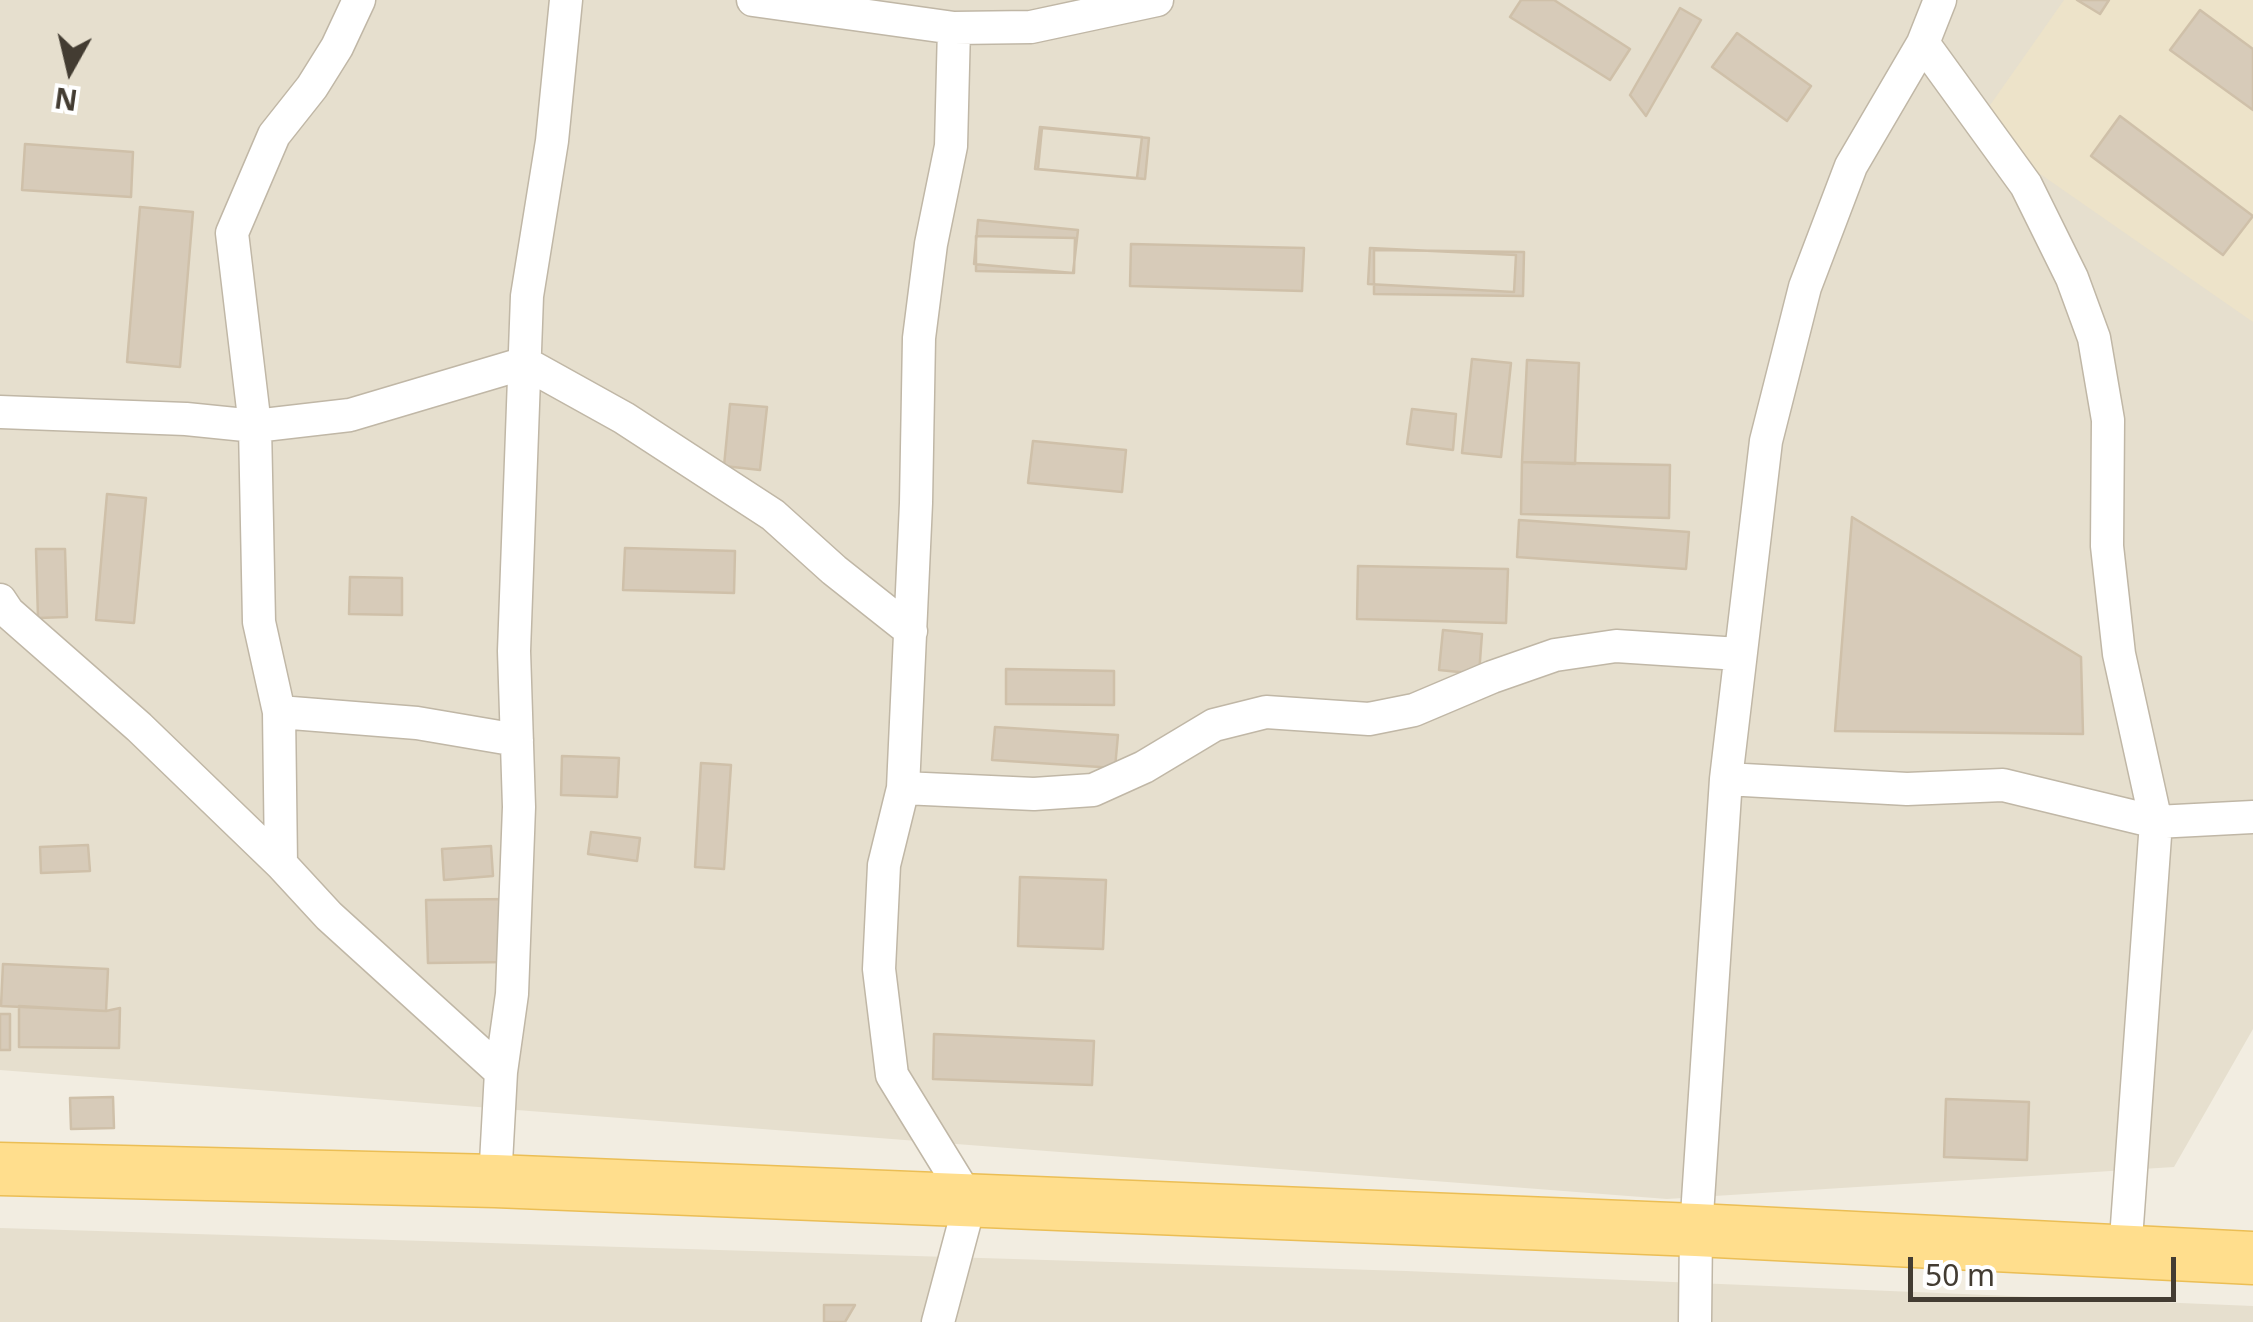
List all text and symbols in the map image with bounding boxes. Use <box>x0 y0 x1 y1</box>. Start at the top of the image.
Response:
north arrow <box>20 20 120 120</box>
text: N <box>52 79 80 120</box>
scale bar <box>1913 1237 2180 1299</box>
text: 50 m <box>1925 1254 1995 1295</box>

